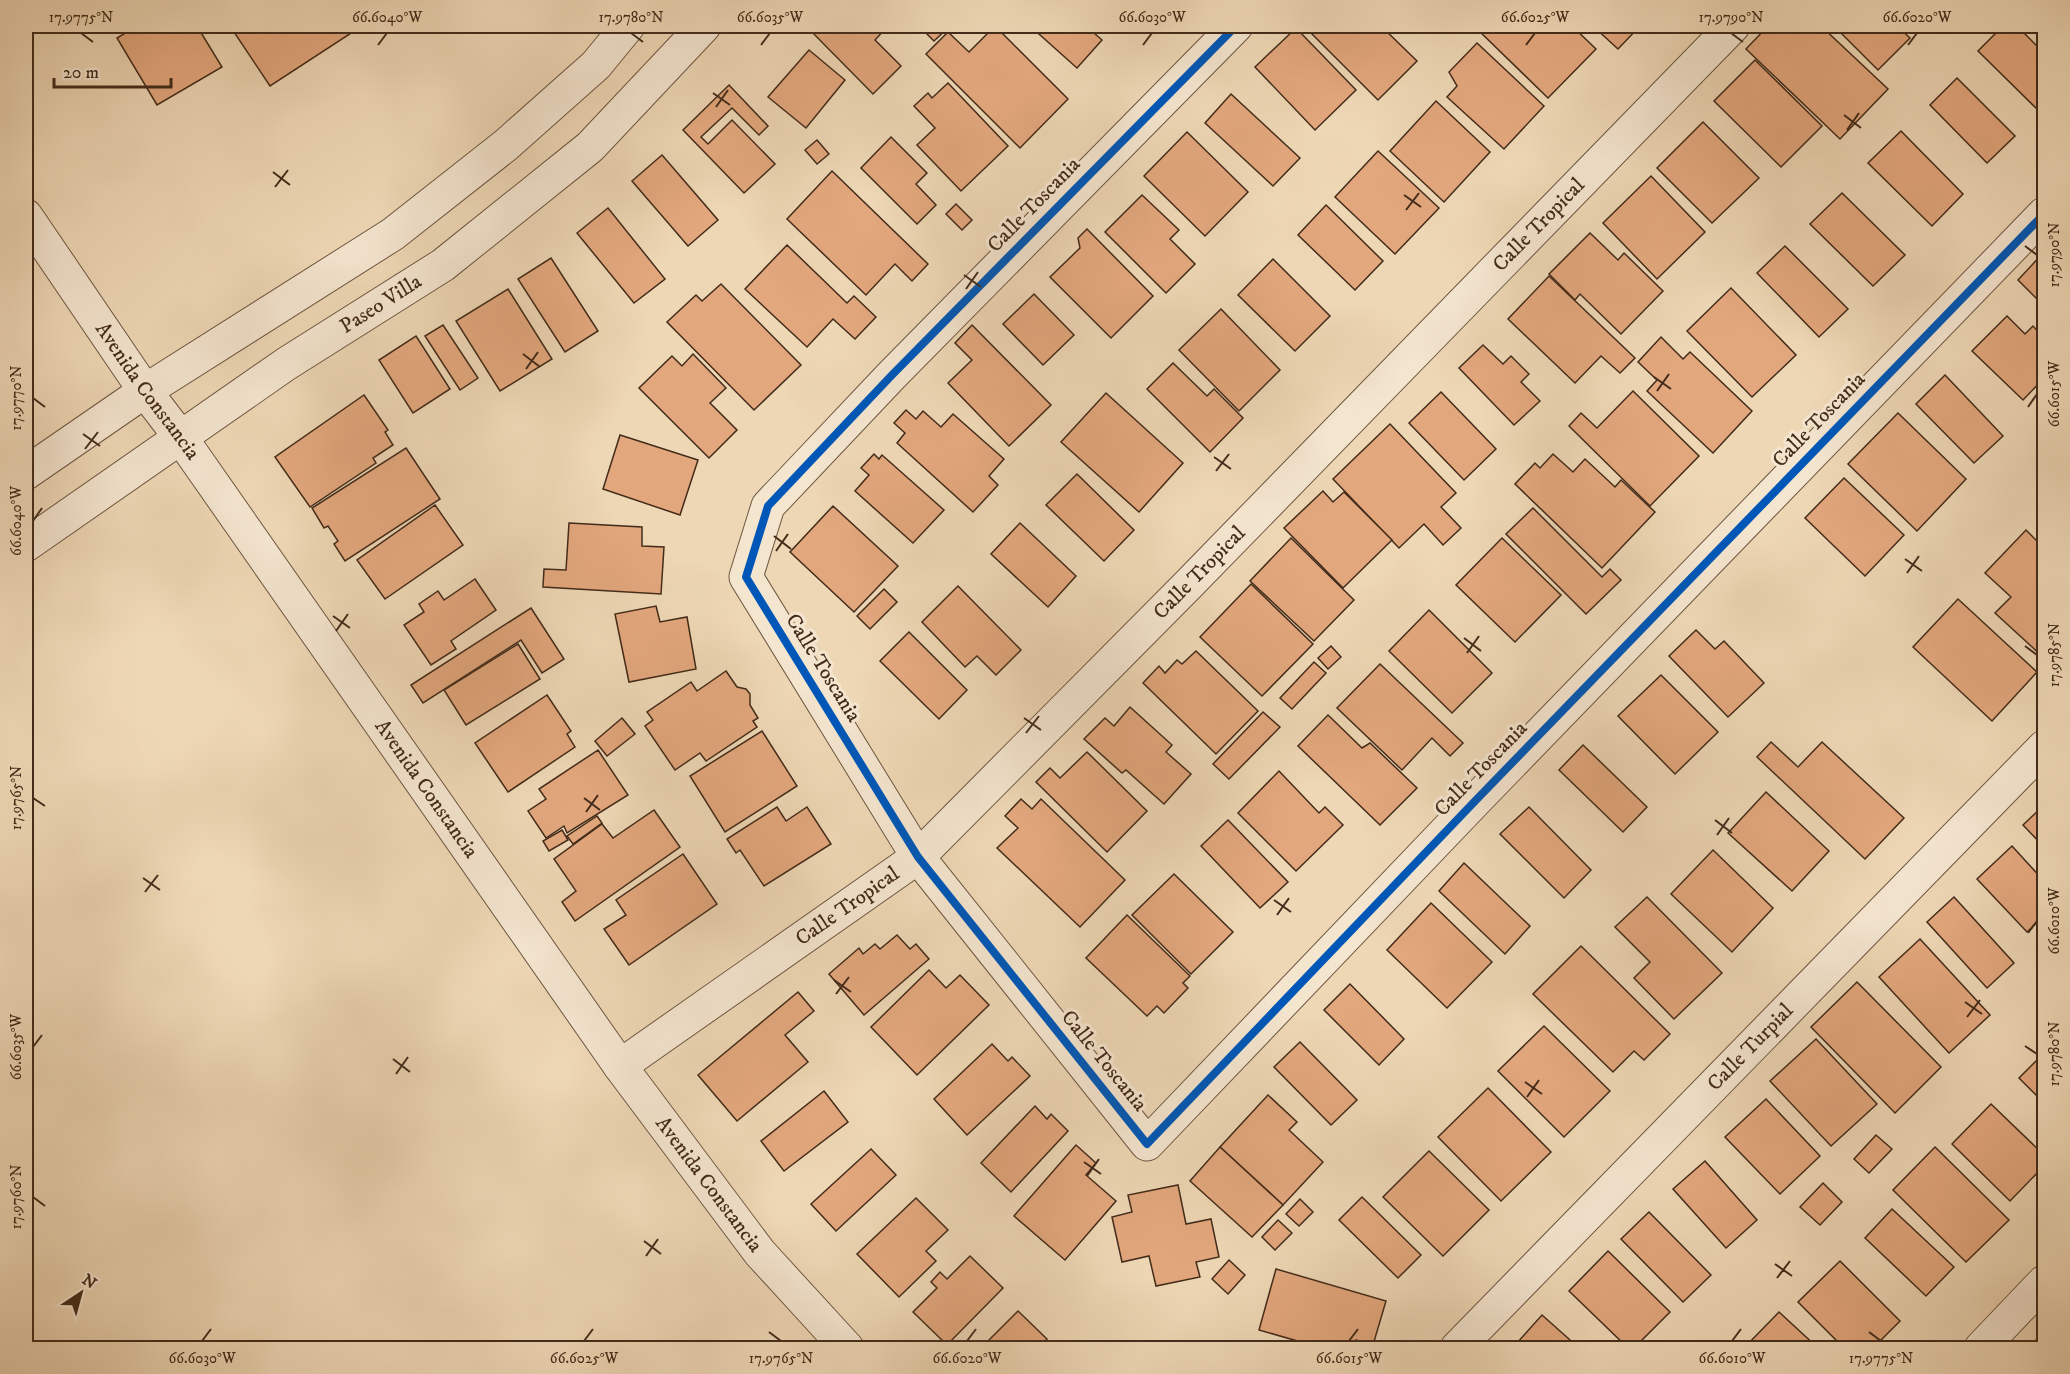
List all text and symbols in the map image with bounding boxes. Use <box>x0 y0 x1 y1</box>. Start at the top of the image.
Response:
text: 17.9775°N <box>49 8 113 27</box>
text: 66.6040°W <box>352 8 422 27</box>
text: 17.9780°N <box>599 8 663 27</box>
text: 66.6035°W <box>737 8 804 27</box>
text: 66.6030°W <box>1118 8 1186 27</box>
text: 66.6025°W <box>1501 8 1569 27</box>
text: 17.9790°N <box>1699 8 1763 27</box>
text: 66.6020°W <box>1882 8 1952 27</box>
scale bar <box>54 51 171 89</box>
text: 20 m <box>63 62 99 84</box>
street label: Calle Toscania <box>982 152 1086 258</box>
street label: Calle Tropical <box>1488 172 1591 277</box>
text: 17.9790°N <box>2045 223 2064 287</box>
street label: Paseo Villa <box>335 269 427 340</box>
street label: Avenida Constancia <box>89 317 205 465</box>
text: 66.6015°W <box>2045 361 2064 427</box>
text: 17.9770°N <box>7 365 26 431</box>
street label: Calle Toscania <box>1767 367 1871 473</box>
text: 66.6040°W <box>7 486 26 556</box>
street label: Calle Tropical <box>1148 520 1252 625</box>
street label: Calle Toscania <box>779 609 867 727</box>
text: 17.9785°N <box>2045 623 2064 687</box>
street label: Avenida Constancia <box>369 715 484 863</box>
street label: Calle Toscania <box>1429 716 1533 822</box>
text: 17.9765°N <box>7 766 26 830</box>
street label: Calle Tropical <box>791 861 905 952</box>
text: 66.6010°W <box>2045 887 2064 955</box>
street label: Calle Turpial <box>1702 998 1799 1097</box>
street label: Calle Toscania <box>1055 1005 1153 1117</box>
text: 66.6035°W <box>7 1013 26 1080</box>
text: 17.9780°N <box>2045 1022 2064 1086</box>
street label: Avenida Constancia <box>649 1111 768 1258</box>
text: 17.9760°N <box>7 1164 26 1230</box>
north arrow <box>51 1263 111 1323</box>
text: N <box>78 1270 100 1294</box>
text: 66.6030°W <box>168 1349 236 1368</box>
text: 66.6025°W <box>550 1349 618 1368</box>
text: 17.9765°N <box>749 1349 813 1368</box>
text: 66.6020°W <box>932 1349 1002 1368</box>
text: 66.6015°W <box>1316 1349 1382 1368</box>
text: 66.6010°W <box>1698 1349 1766 1368</box>
text: 17.9775°N <box>1849 1349 1913 1368</box>

